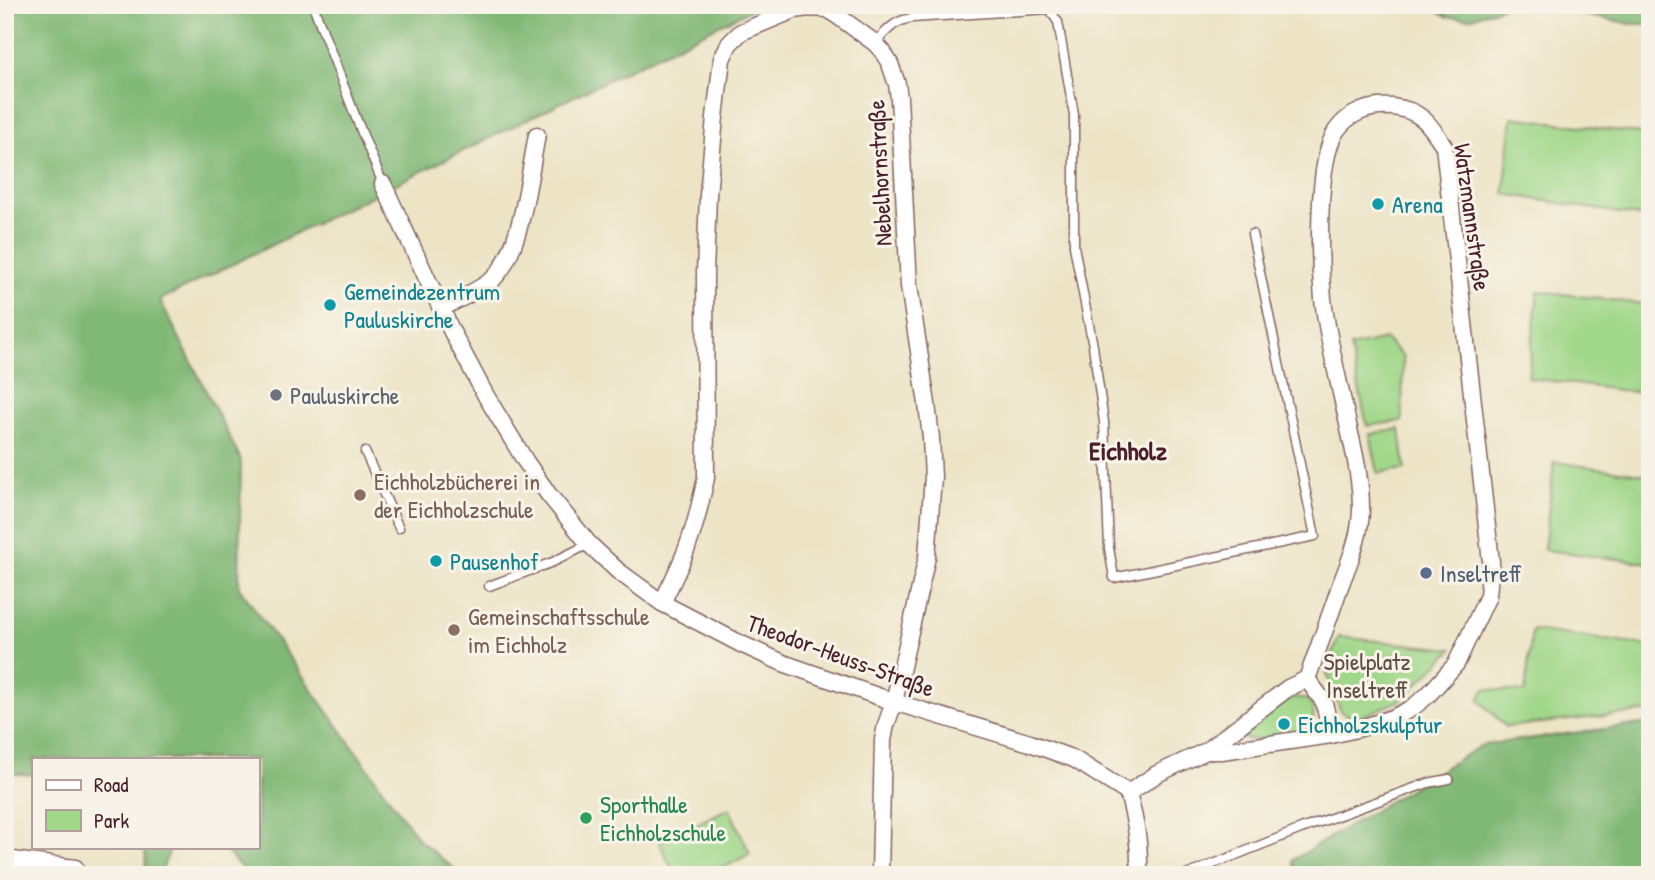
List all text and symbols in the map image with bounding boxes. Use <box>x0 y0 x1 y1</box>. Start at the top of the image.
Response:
street label: Nebelhornstraße <box>859 99 899 247</box>
street label: Watzmannstraße <box>1447 141 1499 293</box>
place label: Arena <box>1392 188 1443 220</box>
marker: Arena <box>1370 196 1386 212</box>
place label: Gemeindezentrum Pauluskirche <box>344 275 500 335</box>
marker: Gemeindezentrum Pauluskirche <box>322 297 338 313</box>
place label: Pauluskirche <box>290 379 400 411</box>
marker: Pauluskirche <box>268 387 284 403</box>
district label: Eichholz <box>1089 433 1167 468</box>
place label: Eichholzbücherei in der Eichholzschule <box>374 465 540 525</box>
marker: Eichholzbücherei in der Eichholzschule <box>352 487 368 503</box>
place label: Pausenhof <box>450 545 539 577</box>
marker: Pausenhof <box>428 553 444 569</box>
place label: Inseltreff <box>1440 557 1522 589</box>
marker: Inseltreff <box>1418 565 1434 581</box>
place label: Gemeinschaftsschule im Eichholz <box>468 600 650 660</box>
street label: Theodor-Heuss-Straße <box>743 606 940 704</box>
marker: Gemeinschaftsschule im Eichholz <box>446 622 462 638</box>
park label: Spielplatz Inseltreff <box>1323 645 1411 705</box>
place label: Eichholzskulptur <box>1298 708 1442 740</box>
marker: Eichholzskulptur <box>1276 716 1292 732</box>
legend <box>32 758 259 848</box>
text: Road <box>94 770 128 799</box>
place label: Sporthalle Eichholzschule <box>600 788 726 848</box>
text: Park <box>94 806 129 835</box>
marker: Sporthalle Eichholzschule <box>578 810 594 826</box>

